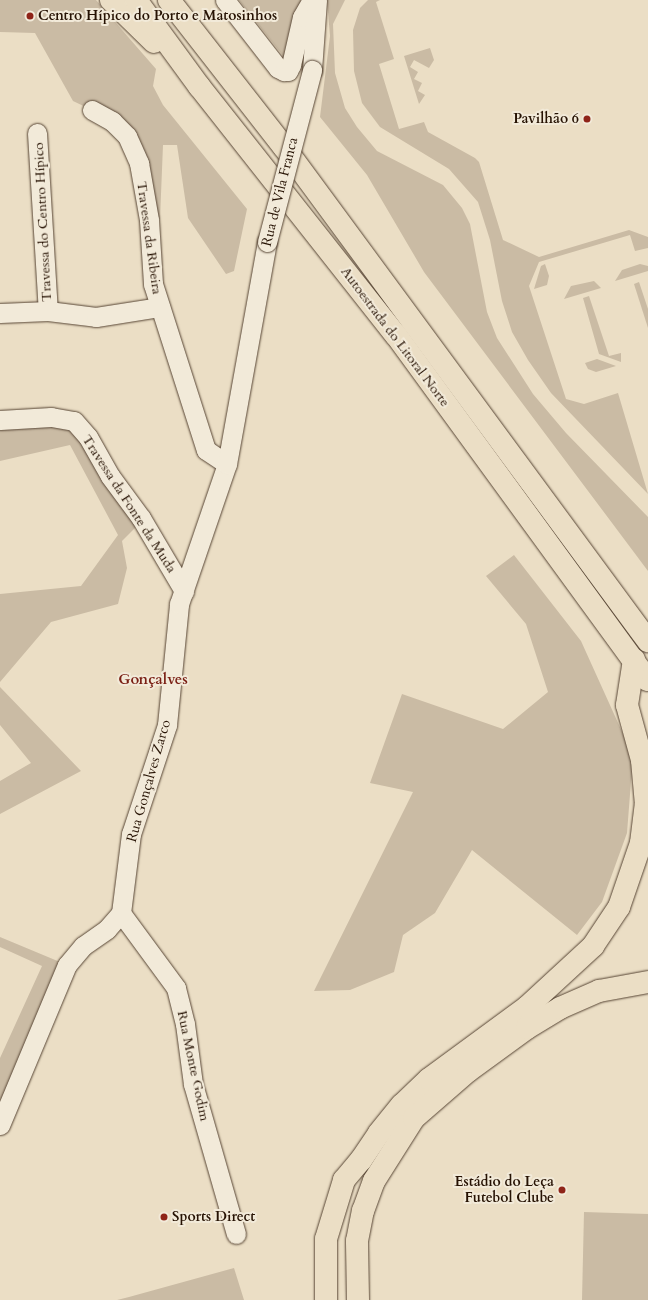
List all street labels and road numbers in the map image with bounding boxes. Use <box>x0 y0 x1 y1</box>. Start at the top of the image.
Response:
street label: Rua de Vila Franca <box>258 136 302 248</box>
street label: Travessa do Centro Hípico <box>30 142 56 302</box>
street label: Travessa da Ribeira <box>133 180 165 296</box>
street label: Autoestrada do Litoral Norte <box>337 264 453 410</box>
street label: Travessa da Fonte da Muda <box>78 432 180 576</box>
street label: Rua Gonçalves Zarco <box>123 718 175 844</box>
street label: Rua Monte Godim <box>173 1009 213 1123</box>

